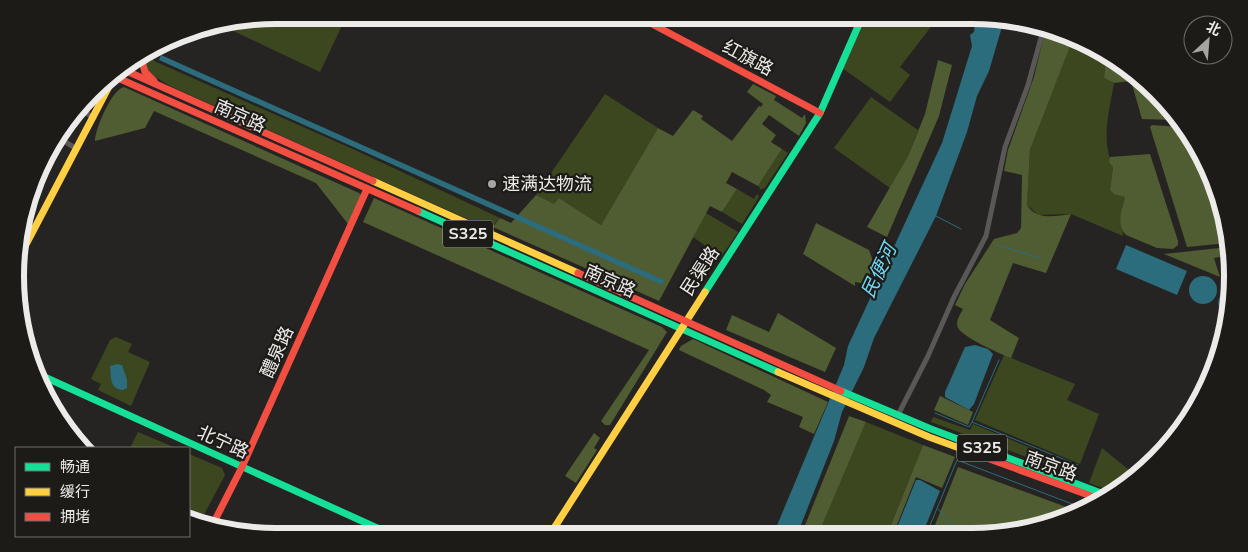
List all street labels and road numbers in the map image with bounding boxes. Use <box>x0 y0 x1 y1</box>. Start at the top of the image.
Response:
street label: 红旗路 <box>719 35 777 81</box>
street label: 南京路 <box>210 94 270 138</box>
road number: S325 <box>443 220 493 248</box>
street label: 民渠路 <box>675 242 725 300</box>
street label: 南京路 <box>580 259 640 303</box>
street label: 醴泉路 <box>255 322 299 382</box>
street label: 北宁路 <box>193 420 253 464</box>
road number: S325 <box>957 434 1007 462</box>
street label: 南京路 <box>1022 445 1080 487</box>

